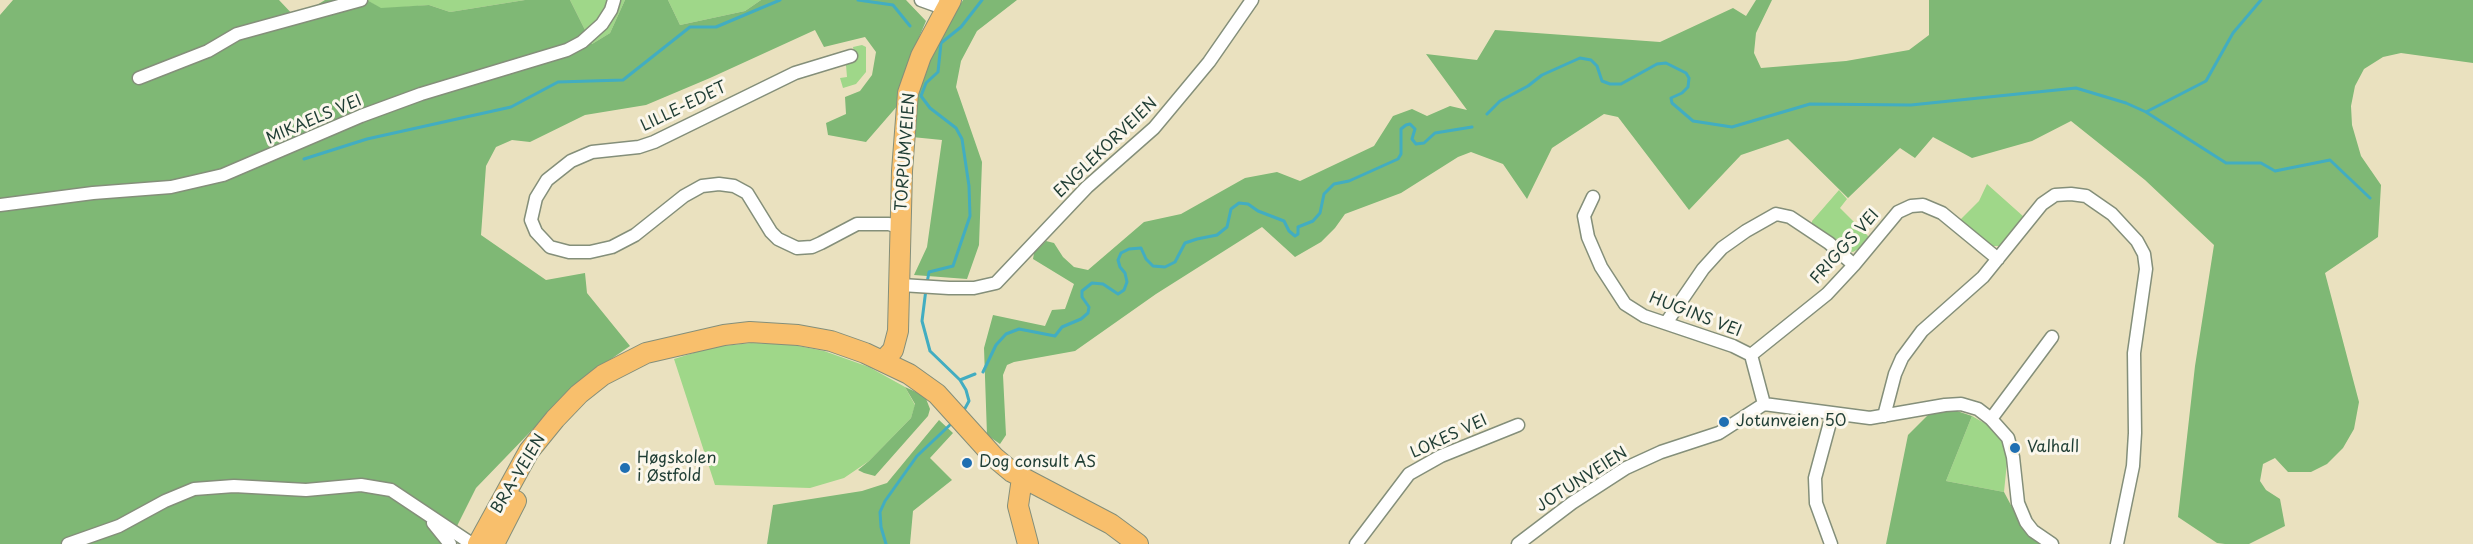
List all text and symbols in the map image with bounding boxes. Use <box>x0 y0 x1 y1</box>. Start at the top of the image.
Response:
street label: LILLE-EDET <box>638 78 730 136</box>
street label: MIKAELS VEI <box>263 91 365 149</box>
street label: TORPUMVEIEN <box>892 92 920 212</box>
street label: ENGLEKORVEIEN <box>1050 94 1162 202</box>
street label: FRIGGS VEI <box>1807 206 1883 288</box>
street label: HUGINS VEI <box>1646 289 1744 341</box>
street label: LOKES VEI <box>1408 411 1490 463</box>
place label: Jotunveien 50 <box>1736 412 1846 432</box>
marker: Jotunveien 50 <box>1717 415 1731 429</box>
street label: BRA-VEIEN <box>488 431 550 517</box>
place label: Valhall <box>2027 438 2079 458</box>
marker: Valhall <box>2008 441 2022 455</box>
street label: JOTUNVEIEN <box>1533 443 1631 517</box>
place label: Høgskolen i Østfold <box>637 449 717 487</box>
place label: Dog consult AS <box>979 453 1096 473</box>
marker: Dog consult AS <box>960 456 974 470</box>
marker: Høgskolen i Østfold <box>618 461 632 475</box>

